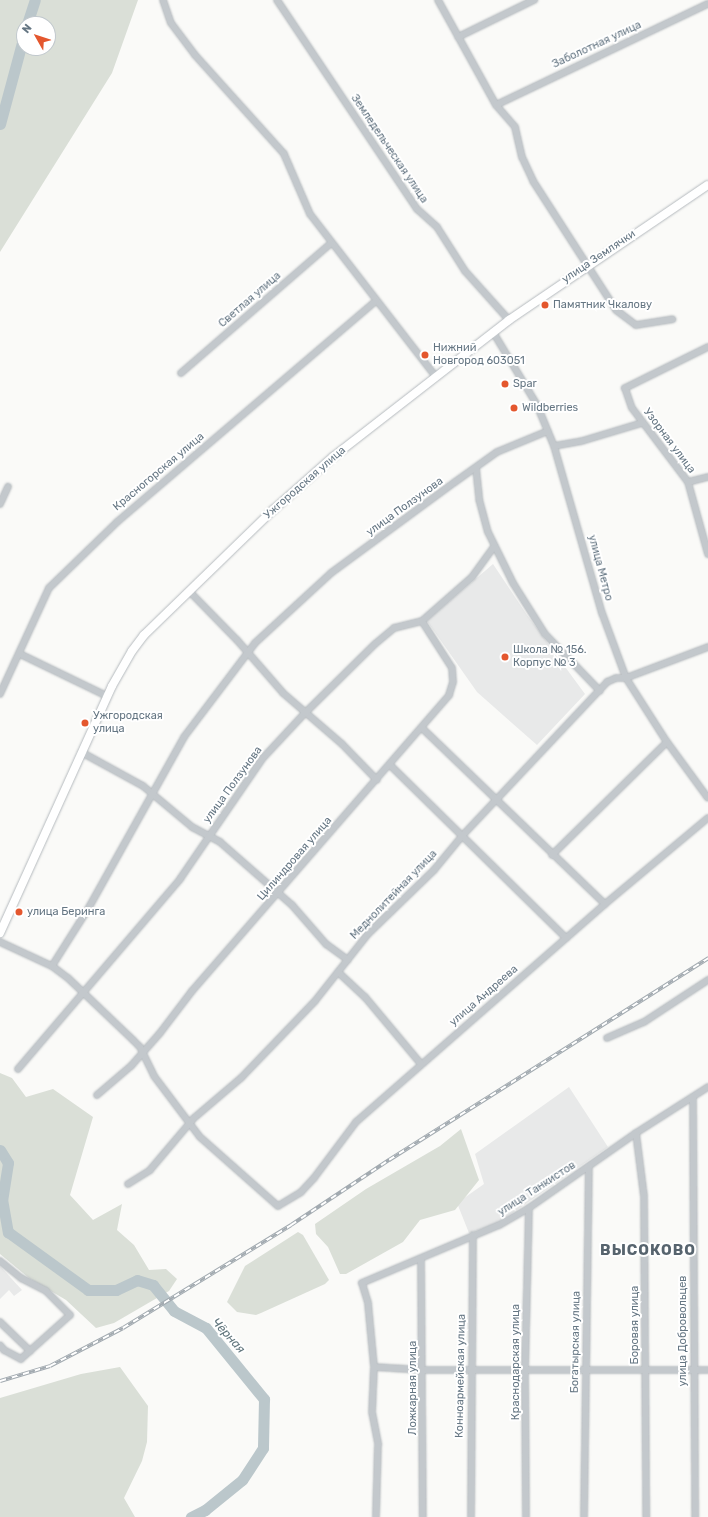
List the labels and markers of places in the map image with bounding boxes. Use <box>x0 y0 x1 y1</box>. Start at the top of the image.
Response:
place label: Памятник Чкалову <box>553 298 652 312</box>
marker: Памятник Чкалову <box>540 300 550 310</box>
place label: Нижний Новгород 603051 <box>433 342 525 368</box>
marker: Нижний Новгород 603051 <box>420 350 430 360</box>
place label: Spar <box>513 377 537 391</box>
marker: Spar <box>500 379 510 389</box>
place label: Wildberries <box>522 401 578 415</box>
marker: Wildberries <box>509 403 519 413</box>
place label: Школа № 156. Корпус № 3 <box>513 644 587 670</box>
marker: Школа № 156. Корпус № 3 <box>500 652 510 662</box>
place label: Ужгородская улица <box>93 710 163 736</box>
marker: Ужгородская улица <box>80 718 90 728</box>
place label: улица Беринга <box>27 905 105 919</box>
marker: улица Беринга <box>14 907 24 917</box>

